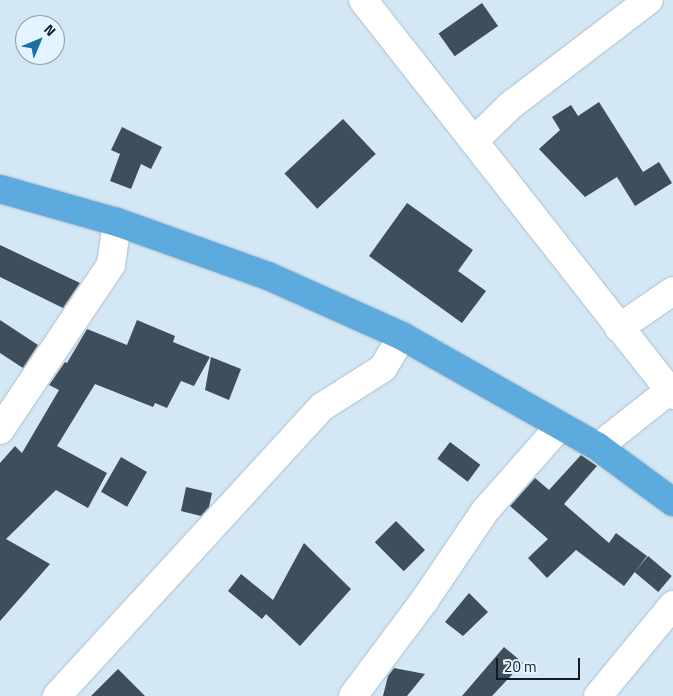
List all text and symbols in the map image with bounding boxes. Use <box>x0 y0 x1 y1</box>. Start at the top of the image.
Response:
north arrow <box>15 15 65 65</box>
text: N <box>39 19 61 41</box>
scale bar <box>498 648 582 680</box>
text: 20 m <box>504 655 537 678</box>

